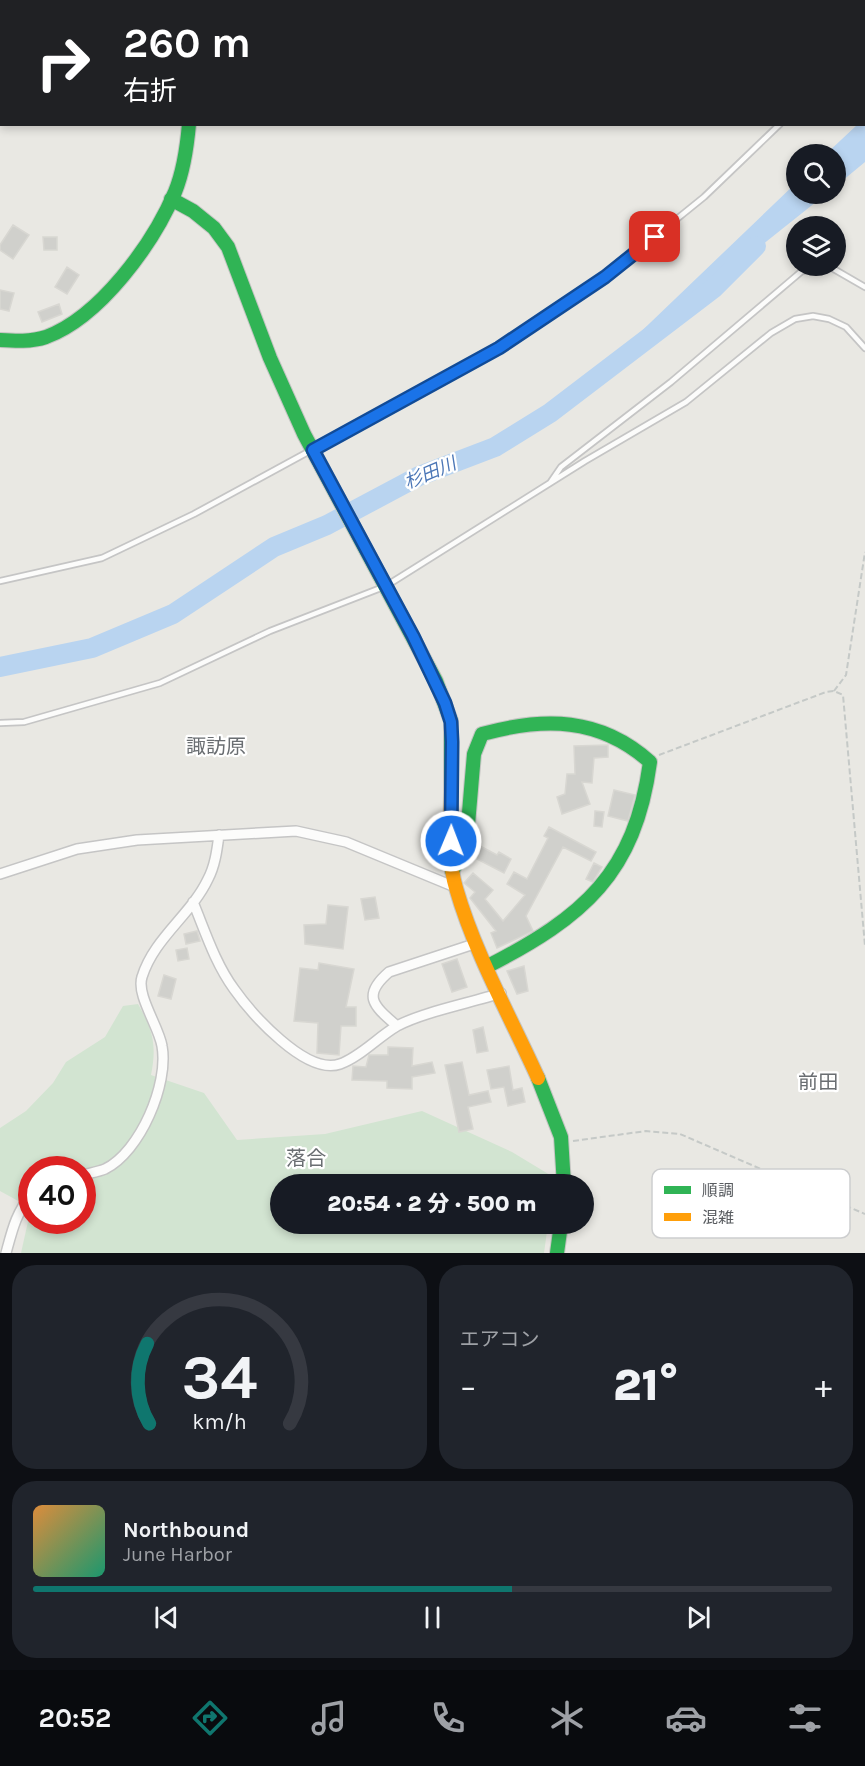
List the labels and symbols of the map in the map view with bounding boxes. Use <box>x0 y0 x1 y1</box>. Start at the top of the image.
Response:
pin <box>629 211 680 262</box>
water label: 杉田川 <box>401 452 461 494</box>
district label: 諏訪原 <box>186 735 246 758</box>
position arrow <box>419 809 483 873</box>
district label: 前田 <box>798 1071 838 1094</box>
district label: 落合 <box>286 1147 326 1170</box>
speed limit sign: 40 <box>18 1156 96 1234</box>
legend <box>652 1169 850 1238</box>
text: 順調 <box>702 1181 734 1200</box>
text: 混雑 <box>702 1208 734 1227</box>

